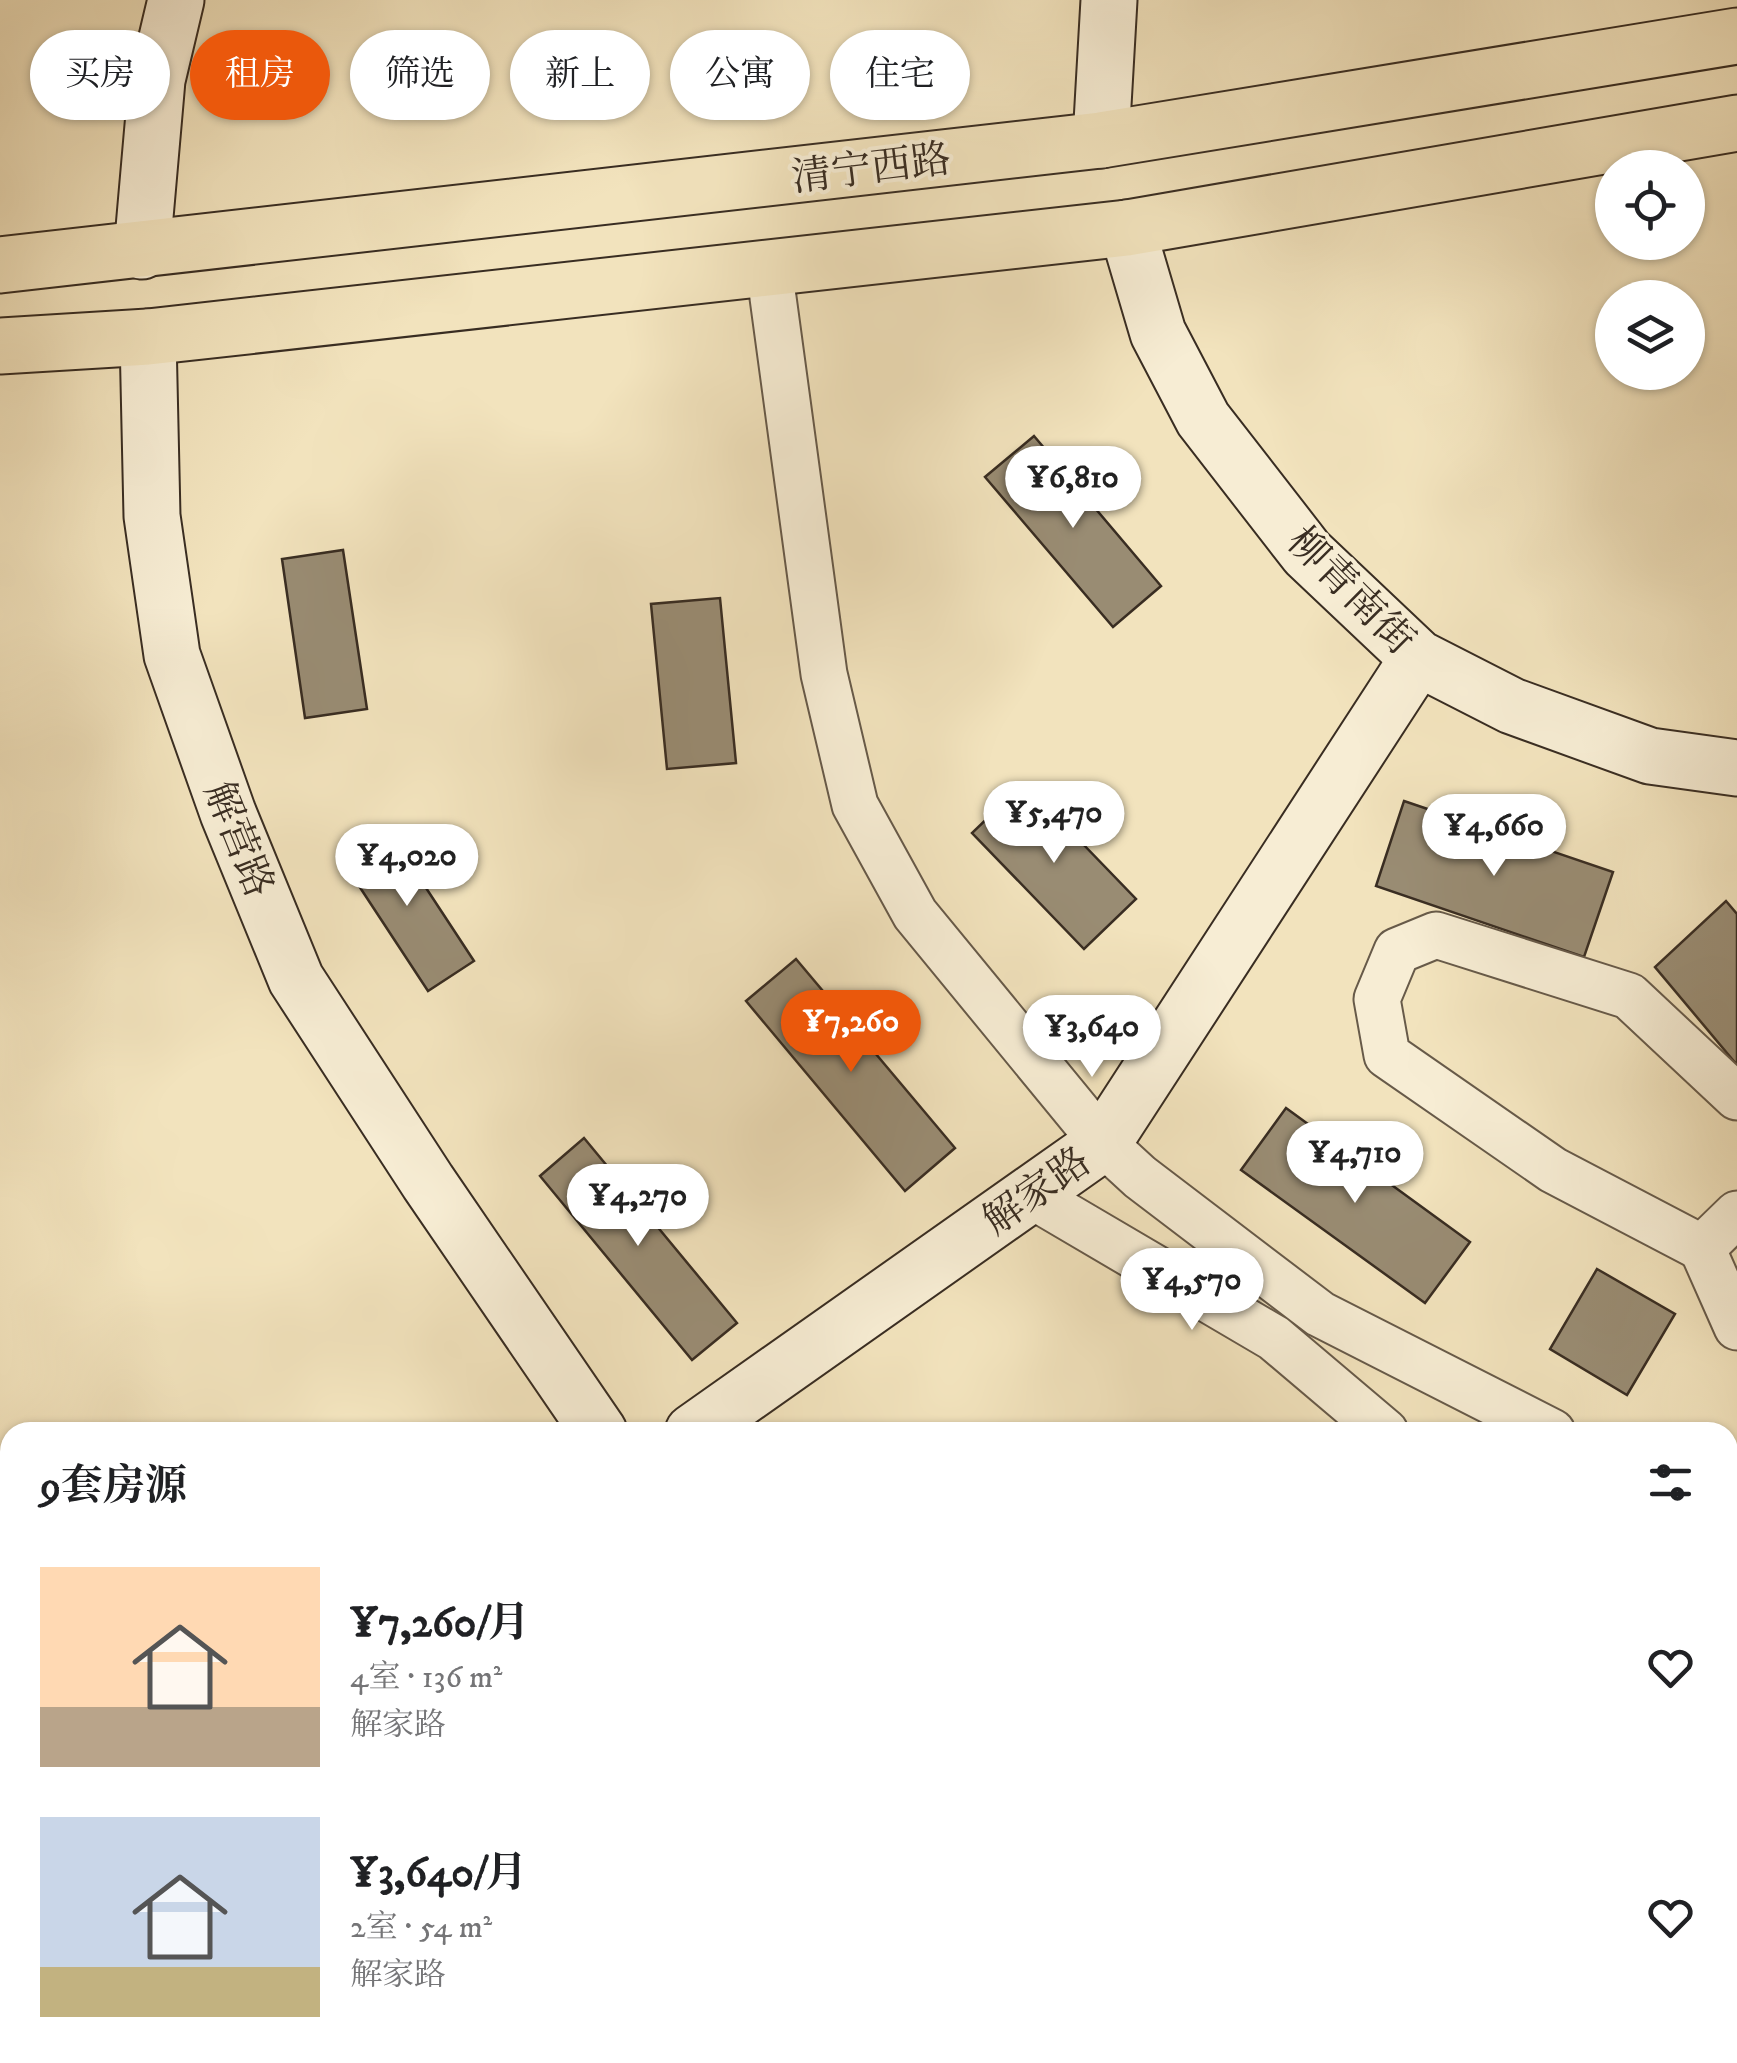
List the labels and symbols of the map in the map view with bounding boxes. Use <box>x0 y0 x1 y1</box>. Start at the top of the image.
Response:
street label: 清宁西路 <box>789 135 954 205</box>
pin: ¥6,810 <box>992 446 1154 531</box>
street label: 柳青南街 <box>1276 518 1424 666</box>
street label: 解营路 <box>192 775 283 905</box>
pin: ¥5,470 <box>973 781 1135 866</box>
pin: ¥4,660 <box>1413 794 1575 879</box>
pin: ¥4,020 <box>326 824 488 909</box>
pin: ¥7,260 <box>770 990 932 1075</box>
pin: ¥3,640 <box>1011 995 1173 1080</box>
pin: ¥4,710 <box>1274 1121 1436 1206</box>
street label: 解家路 <box>974 1138 1101 1247</box>
pin: ¥4,270 <box>557 1164 719 1249</box>
pin: ¥4,570 <box>1111 1248 1273 1333</box>

